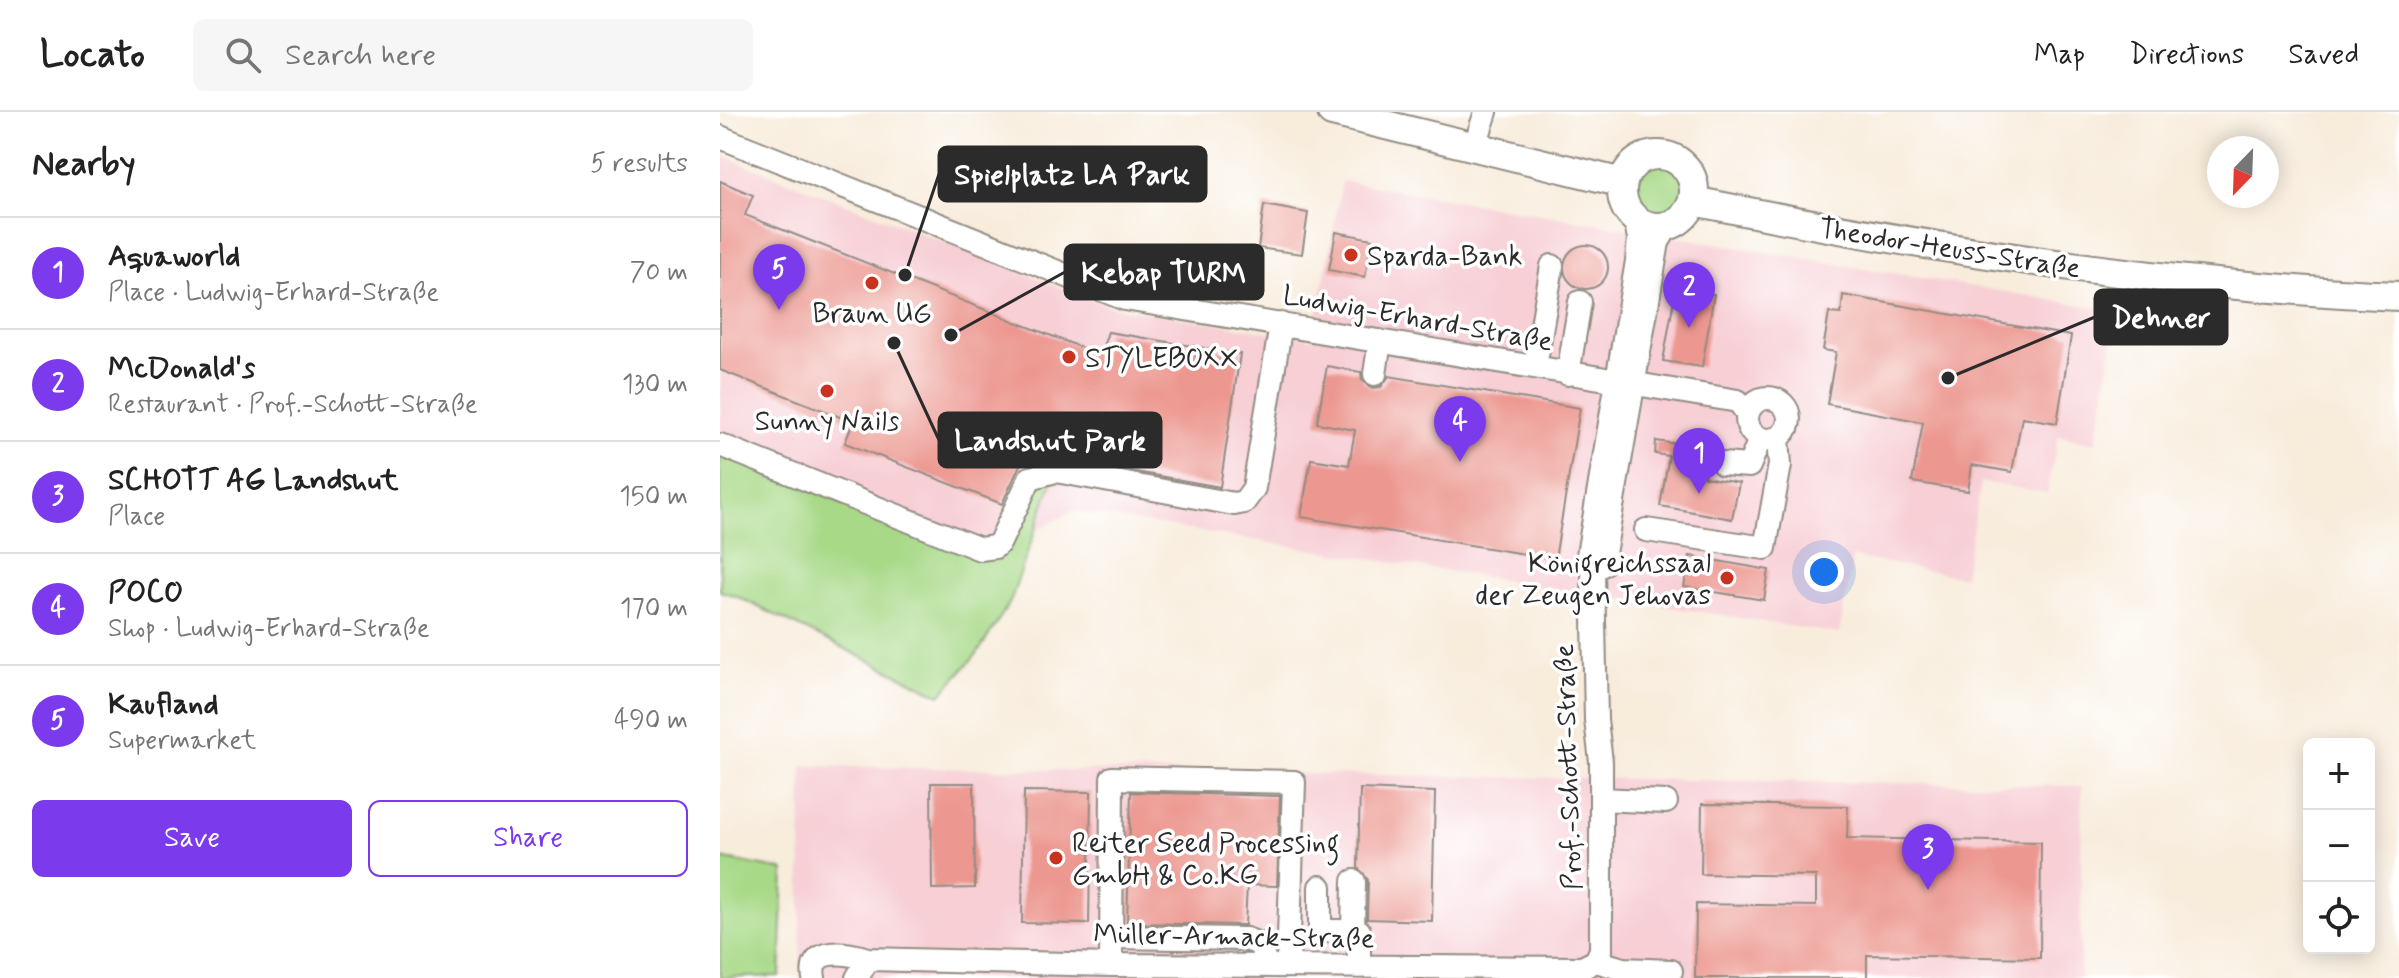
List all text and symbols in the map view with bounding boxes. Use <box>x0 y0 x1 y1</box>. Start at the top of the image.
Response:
search box <box>193 19 753 91</box>
text: Locato <box>40 31 145 80</box>
icon: search <box>221 33 265 77</box>
text: Search here <box>285 36 436 75</box>
text: Map <box>2034 37 2085 74</box>
text: Directions <box>2129 37 2244 74</box>
text: Saved <box>2288 37 2359 74</box>
north arrow <box>2207 136 2279 208</box>
text: Nearby <box>32 142 136 187</box>
text: 5 results <box>590 147 688 181</box>
callout: Spielplatz LA Park <box>939 147 1206 201</box>
text: Spielplatz LA Park <box>954 156 1190 195</box>
street label: Theodor-Heuss-Straße <box>1816 211 2083 288</box>
text: Aquaworld <box>108 237 240 276</box>
place label: Sparda-Bank <box>1367 239 1523 276</box>
pin: 5 <box>753 244 805 310</box>
callout: Kebap TURM <box>1065 245 1263 299</box>
marker: Sparda-Bank <box>1342 246 1360 264</box>
text: Kebap TURM <box>1081 254 1247 293</box>
text: 1 <box>52 256 64 290</box>
text: 70 m <box>630 256 688 290</box>
pin: 2 <box>1663 262 1715 328</box>
marker: Braun UG <box>863 274 881 292</box>
text: Place · Ludwig-Erhard-Straße <box>108 276 439 310</box>
street label: Ludwig-Erhard-Straße <box>1280 278 1555 361</box>
callout: Dehner <box>2095 290 2227 344</box>
place label: Braun UG <box>812 296 932 333</box>
text: Dehner <box>2111 299 2211 338</box>
place label: STYLEBOXX <box>1085 341 1238 378</box>
marker: STYLEBOXX <box>1060 348 1078 366</box>
text: McDonald's <box>108 349 255 388</box>
text: 2 <box>52 368 64 402</box>
text: 130 m <box>622 368 688 402</box>
marker: Sunny Nails <box>818 382 836 400</box>
text: Restaurant · Prof.-Schott-Straße <box>108 388 478 422</box>
pin: 4 <box>1434 396 1486 462</box>
place label: Sunny Nails <box>755 404 899 441</box>
callout: Landshut Park <box>939 413 1161 467</box>
text: Landshut Park <box>954 422 1146 461</box>
pin: 1 <box>1673 428 1725 494</box>
text: SCHOTT AG Landshut <box>108 461 398 500</box>
text: 3 <box>52 480 64 514</box>
text: 150 m <box>619 480 688 514</box>
text: Place <box>108 500 165 534</box>
place label: Königreichssaal der Zeugen Jehovas <box>1475 546 1711 615</box>
your location <box>1804 552 1844 592</box>
marker: Königreichssaal der Zeugen Jehovas <box>1718 569 1736 587</box>
text: POCO <box>108 573 183 612</box>
text: 4 <box>50 592 66 626</box>
text: 170 m <box>620 592 688 626</box>
text: Shop · Ludwig-Erhard-Straße <box>108 612 430 646</box>
street label: Prof.-Schott-Straße <box>1547 643 1592 891</box>
text: Kaufland <box>108 685 219 724</box>
text: 5 <box>50 704 66 738</box>
text: 490 m <box>614 704 688 738</box>
text: Supermarket <box>108 724 256 758</box>
map controls <box>2303 738 2375 954</box>
button: + <box>2303 738 2375 810</box>
button: Save <box>32 800 352 877</box>
button: Share <box>368 800 688 877</box>
button: − <box>2303 810 2375 882</box>
pin: 3 <box>1902 824 1954 890</box>
place label: Reiter Seed Processing GmbH & Co.KG <box>1072 826 1339 895</box>
marker: Reiter Seed Processing GmbH & Co.KG <box>1047 849 1065 867</box>
button: locate <box>2303 882 2375 954</box>
street label: Müller-Armack-Straße <box>1093 917 1375 958</box>

